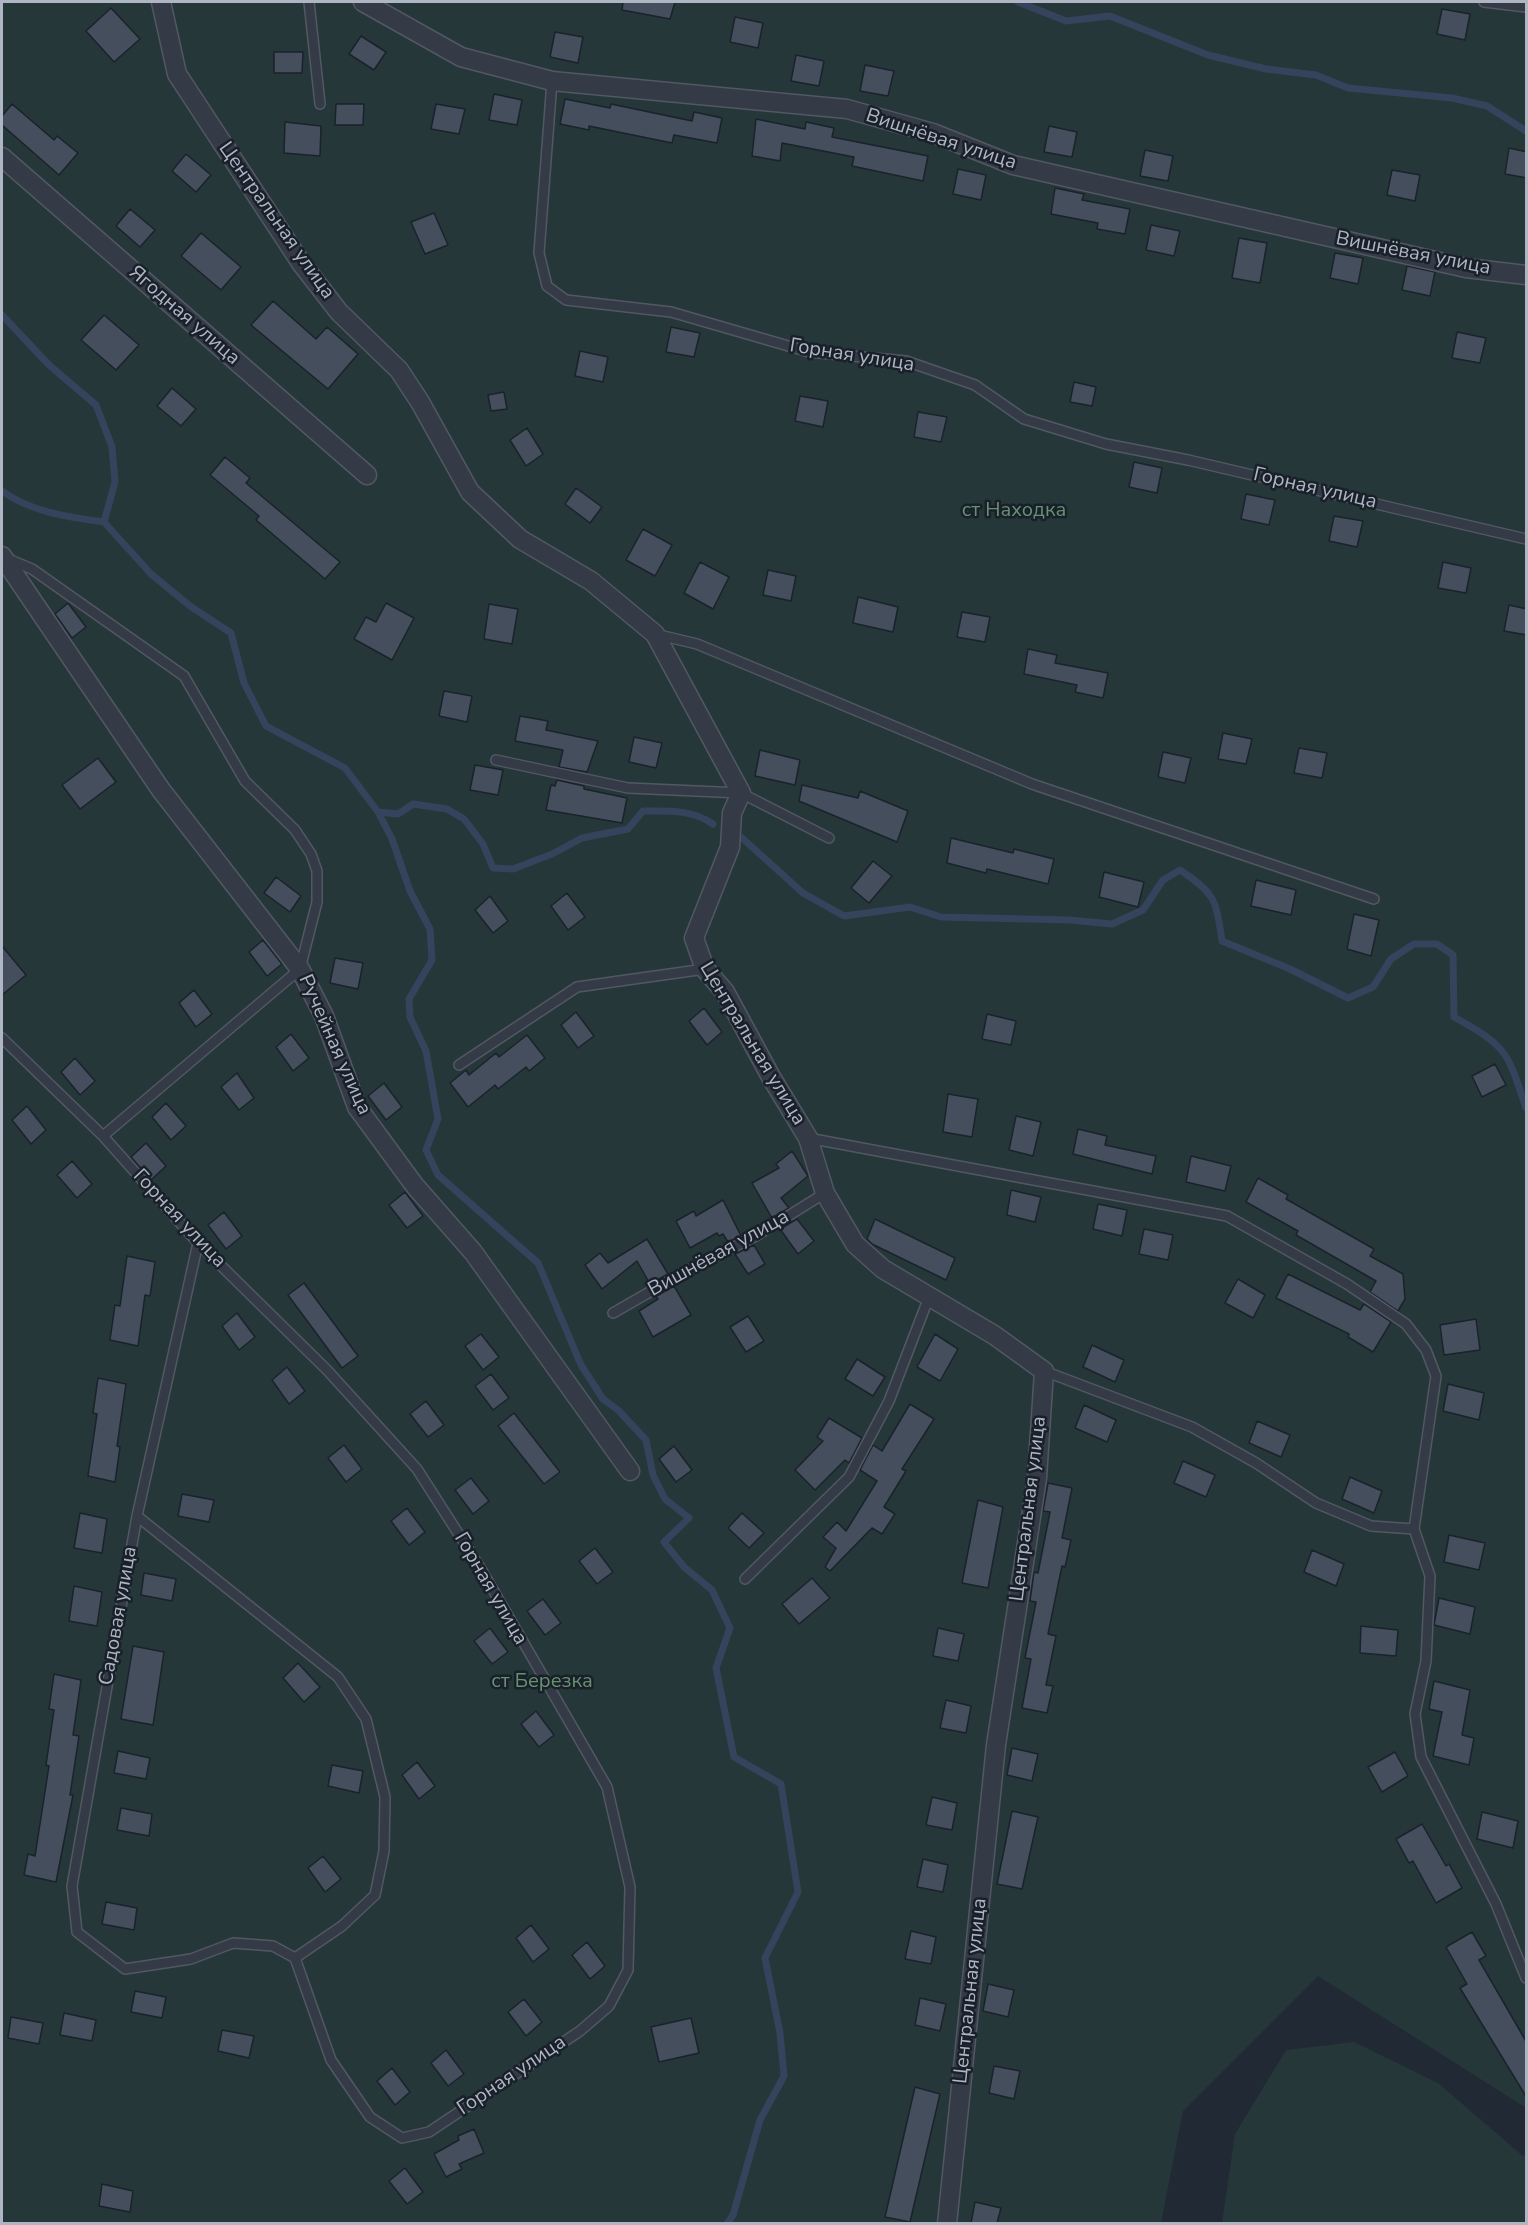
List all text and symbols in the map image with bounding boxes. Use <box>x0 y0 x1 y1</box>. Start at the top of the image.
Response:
street label: Вишнёвая улица <box>863 104 1019 176</box>
street label: Центральная улица <box>213 138 339 304</box>
street label: Вишнёвая улица <box>1334 227 1492 281</box>
street label: Ягодная улица <box>123 261 245 371</box>
street label: Горная улица <box>788 334 916 378</box>
street label: Горная улица <box>1251 463 1379 515</box>
park label: ст Находка <box>962 499 1066 523</box>
street label: Центральная улица <box>694 958 810 1130</box>
street label: Ручейная улица <box>292 971 376 1119</box>
street label: Горная улица <box>127 1165 231 1273</box>
street label: Вишнёвая улица <box>644 1205 794 1303</box>
street label: Центральная улица <box>1006 1415 1052 1603</box>
street label: Горная улица <box>448 1529 532 1649</box>
street label: Садовая улица <box>95 1545 143 1687</box>
park label: ст Березка <box>491 1670 593 1694</box>
street label: Центральная улица <box>949 1897 993 2085</box>
street label: Горная улица <box>453 2031 571 2121</box>

